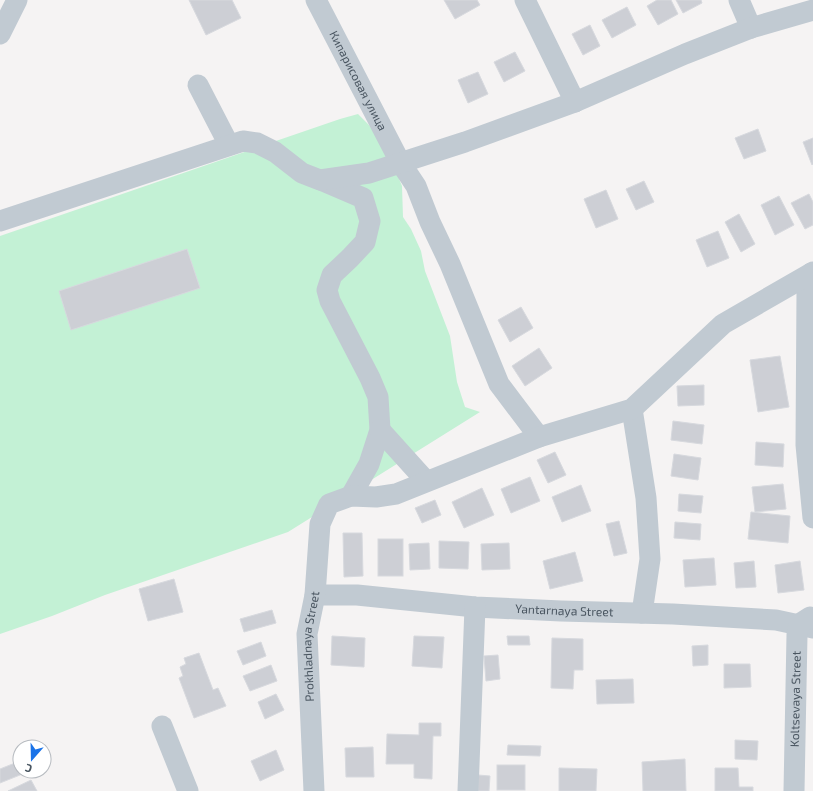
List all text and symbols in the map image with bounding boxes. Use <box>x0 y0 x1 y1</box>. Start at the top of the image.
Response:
street label: Кипарисовая улица <box>327 28 390 133</box>
street label: Prokhladnaya Street <box>299 590 321 702</box>
street label: Yantarnaya Street <box>515 601 614 618</box>
street label: Koltsevaya Street <box>787 650 803 747</box>
north arrow <box>12 739 52 779</box>
text: С <box>23 761 34 776</box>

